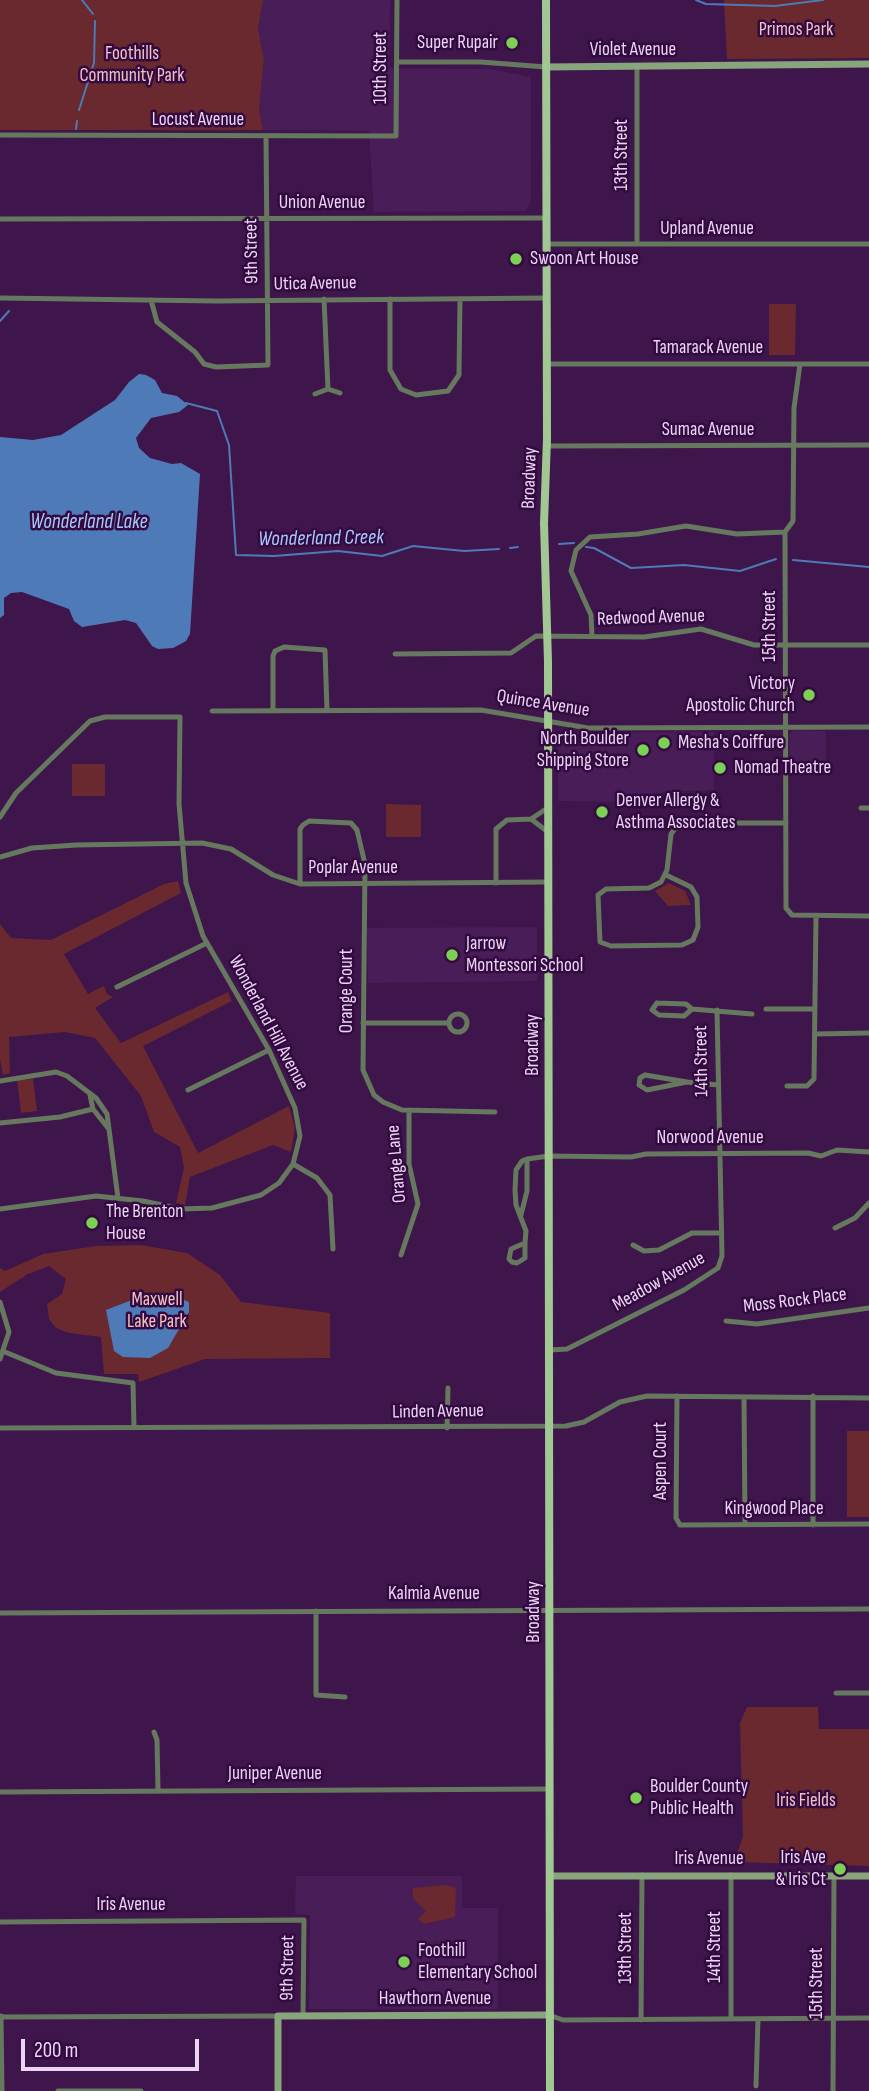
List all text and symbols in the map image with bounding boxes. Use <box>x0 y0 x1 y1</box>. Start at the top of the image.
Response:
park label: Primos Park <box>759 19 833 41</box>
street label: 10th Street <box>370 32 392 104</box>
place label: Super Rupair <box>417 32 498 54</box>
marker: Super Rupair <box>504 35 520 51</box>
street label: Violet Avenue <box>590 39 676 61</box>
park label: Foothills Community Park <box>80 43 184 87</box>
street label: Locust Avenue <box>152 109 244 131</box>
street label: 13th Street <box>611 119 633 191</box>
street label: Union Avenue <box>279 192 365 214</box>
street label: 9th Street <box>240 218 264 284</box>
street label: Upland Avenue <box>660 218 754 240</box>
place label: Swoon Art House <box>530 248 639 270</box>
marker: Swoon Art House <box>508 251 524 267</box>
street label: Utica Avenue <box>273 272 357 296</box>
street label: Tamarack Avenue <box>653 337 763 359</box>
street label: Sumac Avenue <box>662 419 754 441</box>
street label: Broadway <box>518 447 542 509</box>
water label: Wonderland Lake <box>30 510 148 536</box>
water label: Wonderland Creek <box>258 525 384 553</box>
street label: 15th Street <box>759 590 781 662</box>
street label: Redwood Avenue <box>597 605 705 631</box>
place label: Victory Apostolic Church <box>686 673 795 717</box>
street label: Quince Avenue <box>495 685 591 723</box>
marker: Victory Apostolic Church <box>801 687 817 703</box>
place label: North Boulder Shipping Store <box>537 728 629 772</box>
place label: Mesha's Coiffure <box>678 732 784 754</box>
marker: Mesha's Coiffure <box>656 735 672 751</box>
marker: North Boulder Shipping Store <box>635 742 651 758</box>
place label: Nomad Theatre <box>734 757 831 779</box>
marker: Nomad Theatre <box>712 760 728 776</box>
place label: Denver Allergy & Asthma Associates <box>616 790 736 834</box>
marker: Denver Allergy & Asthma Associates <box>594 804 610 820</box>
street label: Poplar Avenue <box>308 857 398 879</box>
place label: Jarrow Montessori School <box>466 933 583 977</box>
marker: Jarrow Montessori School <box>444 947 460 963</box>
street label: Orange Court <box>336 949 358 1033</box>
street label: Wonderland Hill Avenue <box>223 952 313 1094</box>
street label: Broadway <box>522 1014 544 1076</box>
street label: 14th Street <box>690 1025 714 1097</box>
street label: Orange Lane <box>382 1124 412 1204</box>
street label: Norwood Avenue <box>656 1127 764 1149</box>
place label: The Brenton House <box>106 1201 184 1245</box>
marker: The Brenton House <box>84 1215 100 1231</box>
street label: Meadow Avenue <box>609 1247 709 1317</box>
street label: Moss Rock Place <box>742 1283 848 1319</box>
park label: Maxwell Lake Park <box>127 1289 187 1333</box>
street label: Linden Avenue <box>392 1400 484 1424</box>
street label: Aspen Court <box>650 1422 672 1500</box>
street label: Kingwood Place <box>724 1498 824 1520</box>
street label: Broadway <box>523 1581 545 1643</box>
street label: Kalmia Avenue <box>388 1583 480 1605</box>
street label: Juniper Avenue <box>228 1763 322 1785</box>
place label: Boulder County Public Health <box>650 1776 748 1820</box>
marker: Boulder County Public Health <box>628 1790 644 1806</box>
park label: Iris Fields <box>776 1790 836 1812</box>
place label: Iris Ave & Iris Ct <box>776 1847 826 1891</box>
street label: Iris Avenue <box>674 1848 744 1870</box>
marker: Iris Ave & Iris Ct <box>832 1861 848 1877</box>
street label: Iris Avenue <box>96 1894 166 1916</box>
street label: 14th Street <box>704 1911 726 1983</box>
street label: 13th Street <box>615 1912 637 1984</box>
street label: 9th Street <box>276 1935 300 2001</box>
place label: Foothill Elementary School <box>418 1940 537 1984</box>
street label: 15th Street <box>806 1947 828 2019</box>
marker: Foothill Elementary School <box>396 1954 412 1970</box>
street label: Hawthorn Avenue <box>379 1988 491 2010</box>
scale bar <box>24 2024 203 2068</box>
text: 200 m <box>34 2038 78 2063</box>

